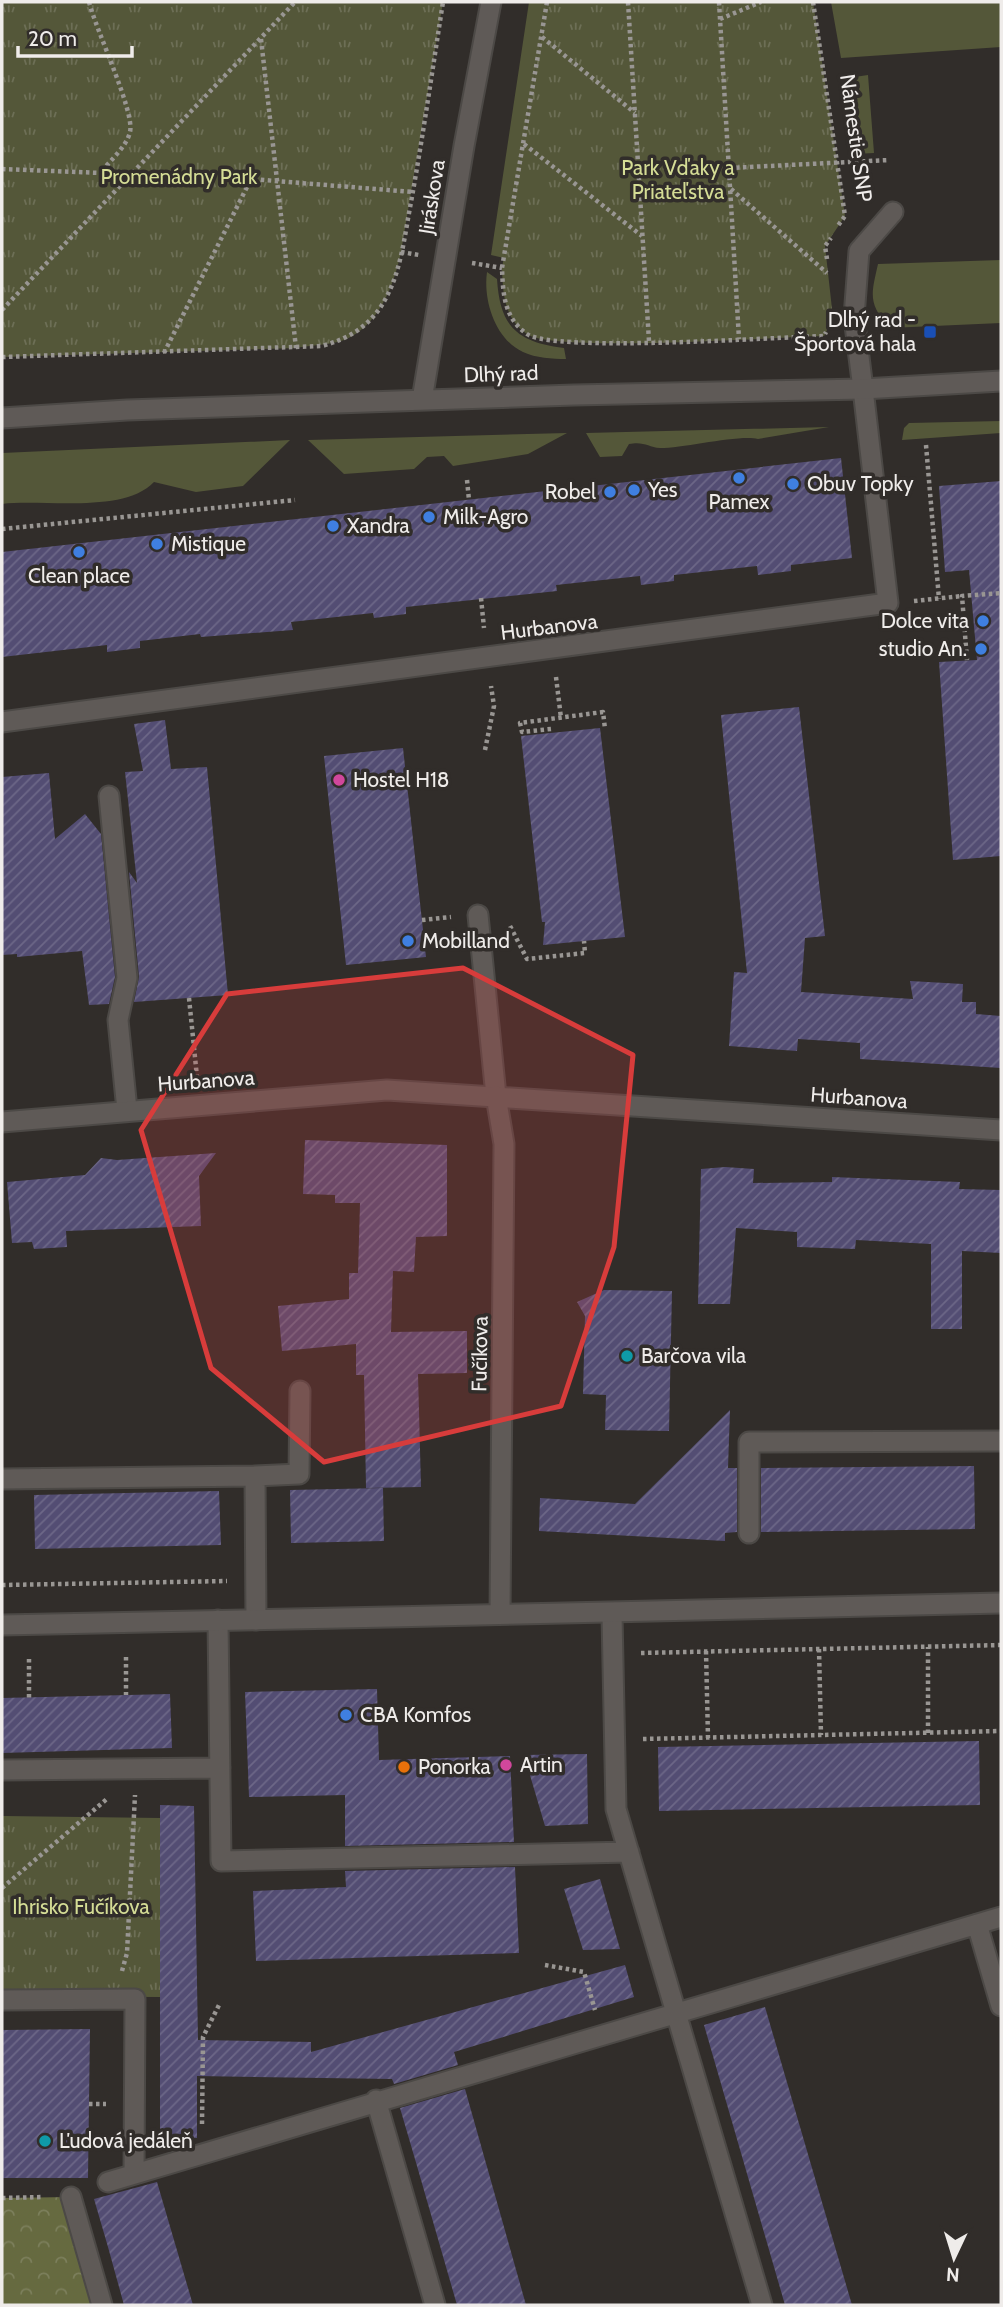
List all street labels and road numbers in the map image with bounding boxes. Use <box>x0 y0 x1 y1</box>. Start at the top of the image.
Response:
street label: Námestie SNP <box>835 73 878 203</box>
street label: Jiráskova <box>413 158 450 237</box>
street label: Dlhý rad <box>463 360 539 387</box>
street label: Hurbanova <box>499 608 599 645</box>
street label: Hurbanova <box>157 1065 255 1096</box>
street label: Hurbanova <box>810 1082 908 1113</box>
street label: Fučíkova <box>466 1316 493 1392</box>

